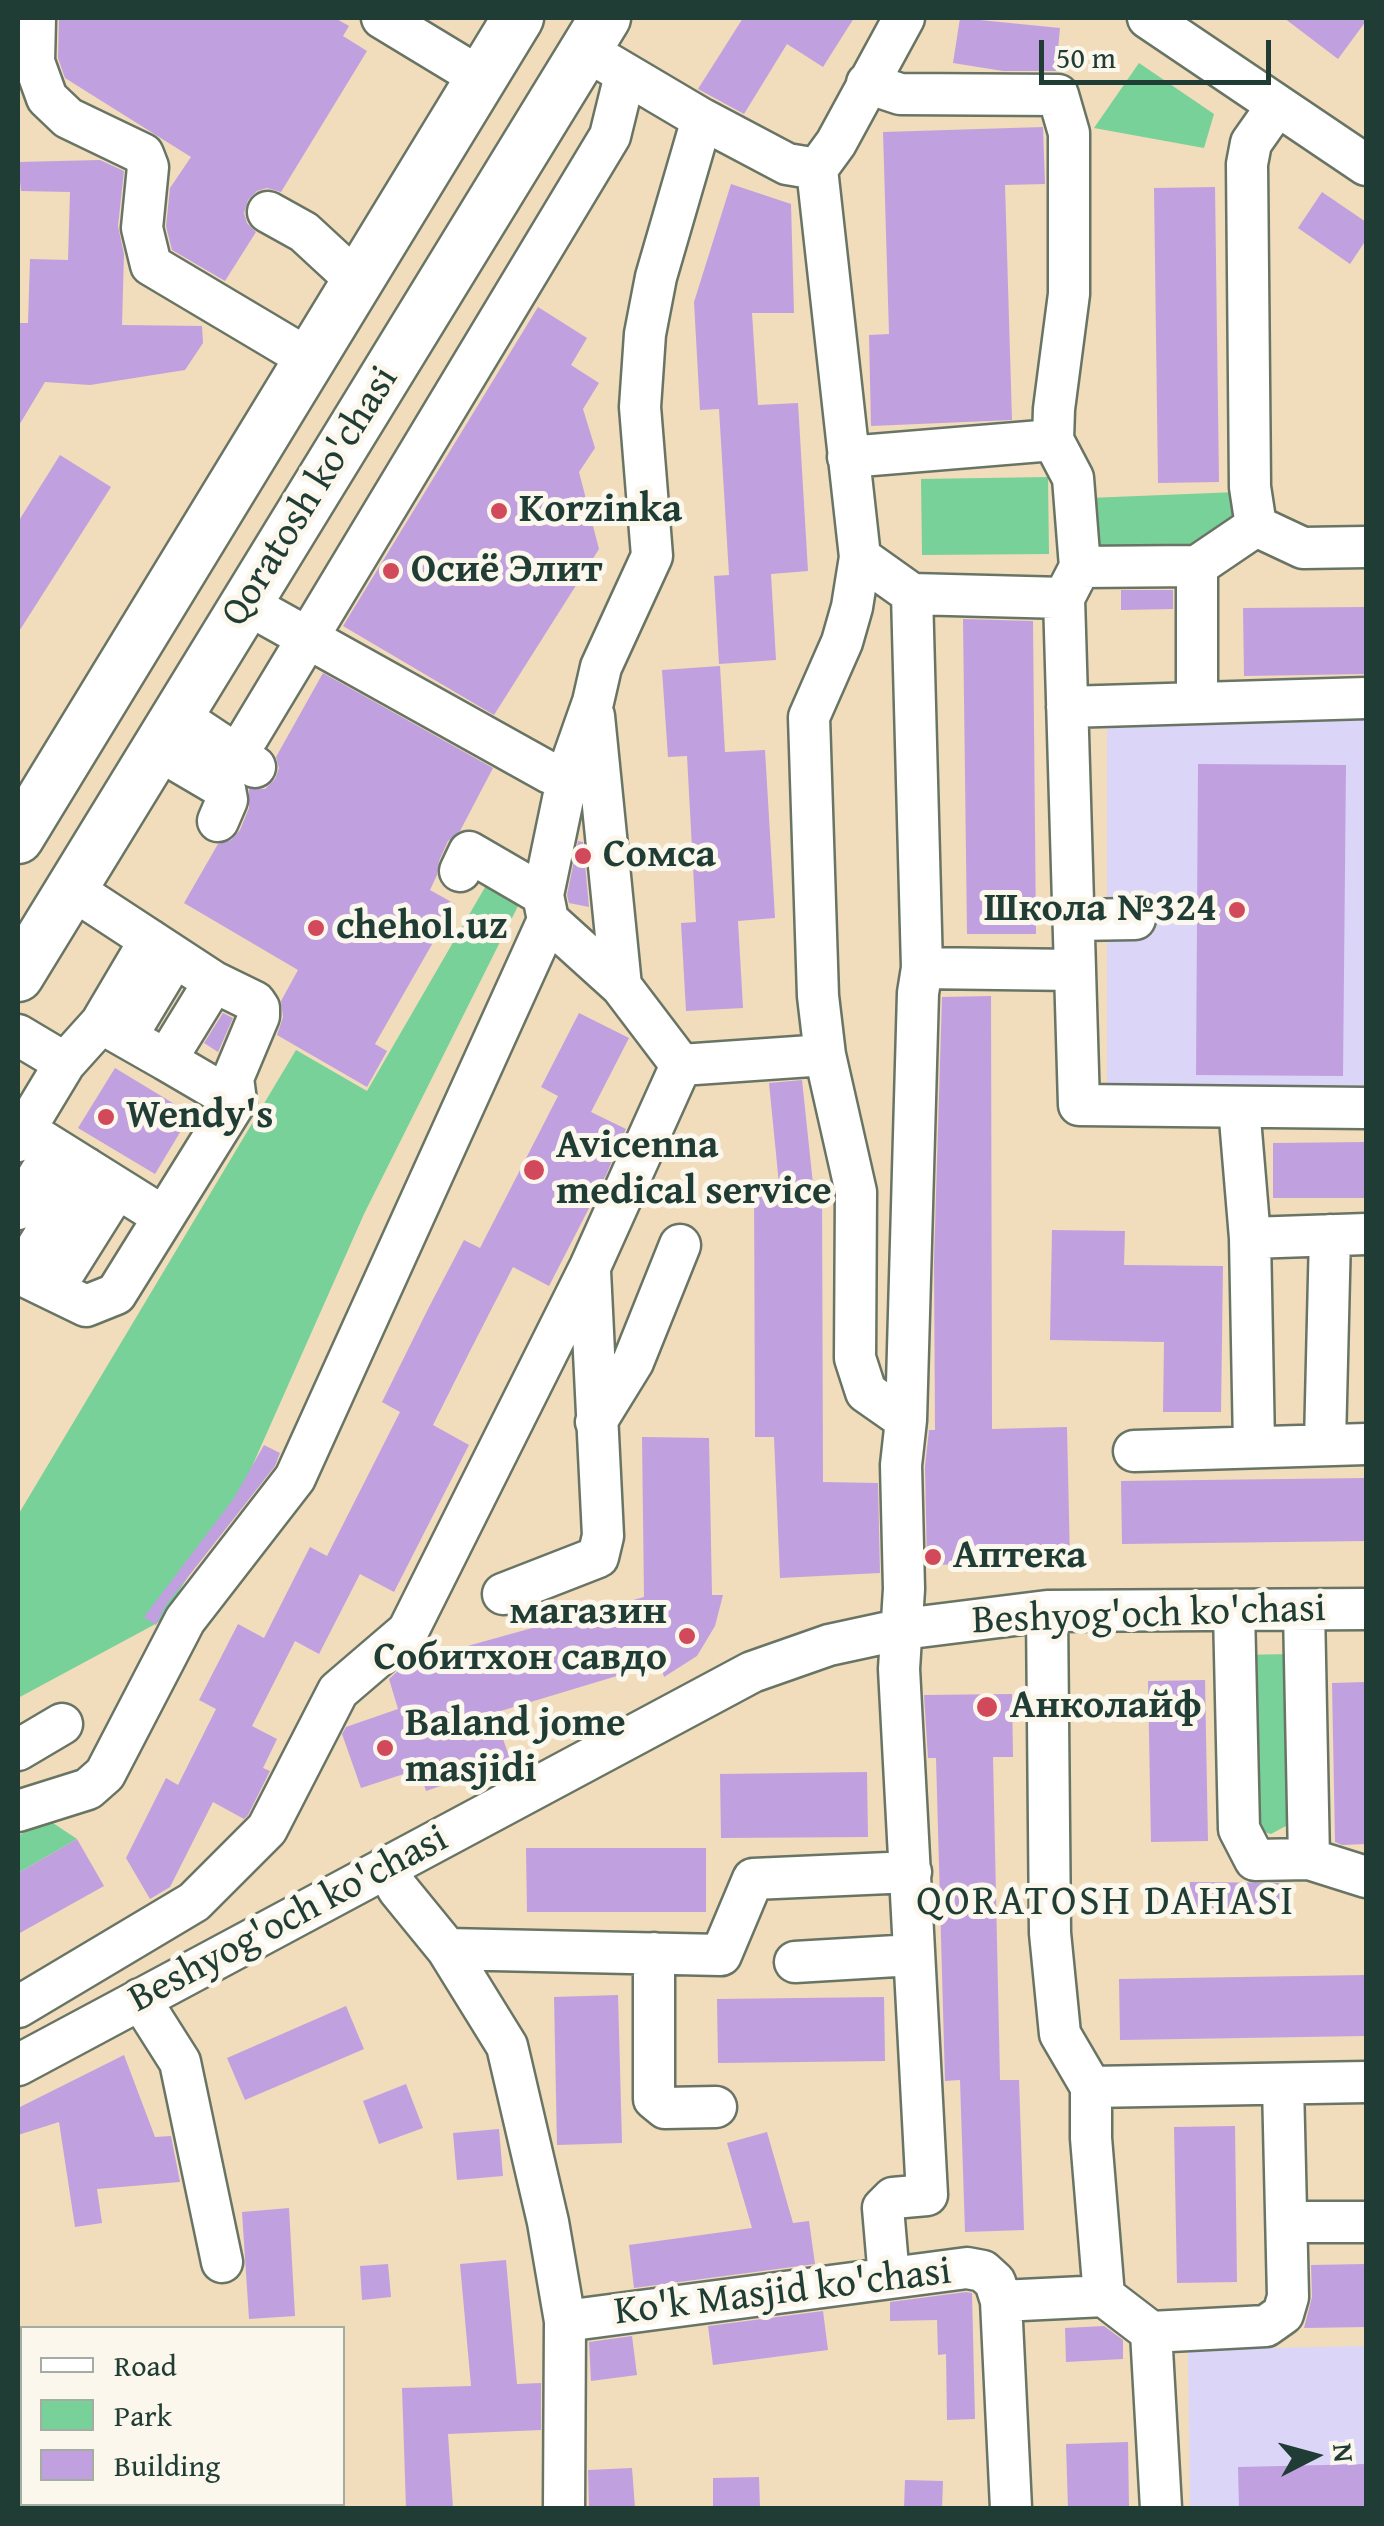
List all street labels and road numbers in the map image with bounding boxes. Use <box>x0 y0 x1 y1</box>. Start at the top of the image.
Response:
street label: Qoratosh ko'chasi <box>212 358 410 636</box>
street label: Beshyog'och ko'chasi <box>971 1586 1327 1646</box>
street label: Beshyog'och ko'chasi <box>121 1816 457 2024</box>
street label: Ko'k Masjid ko'chasi <box>612 2249 954 2337</box>

